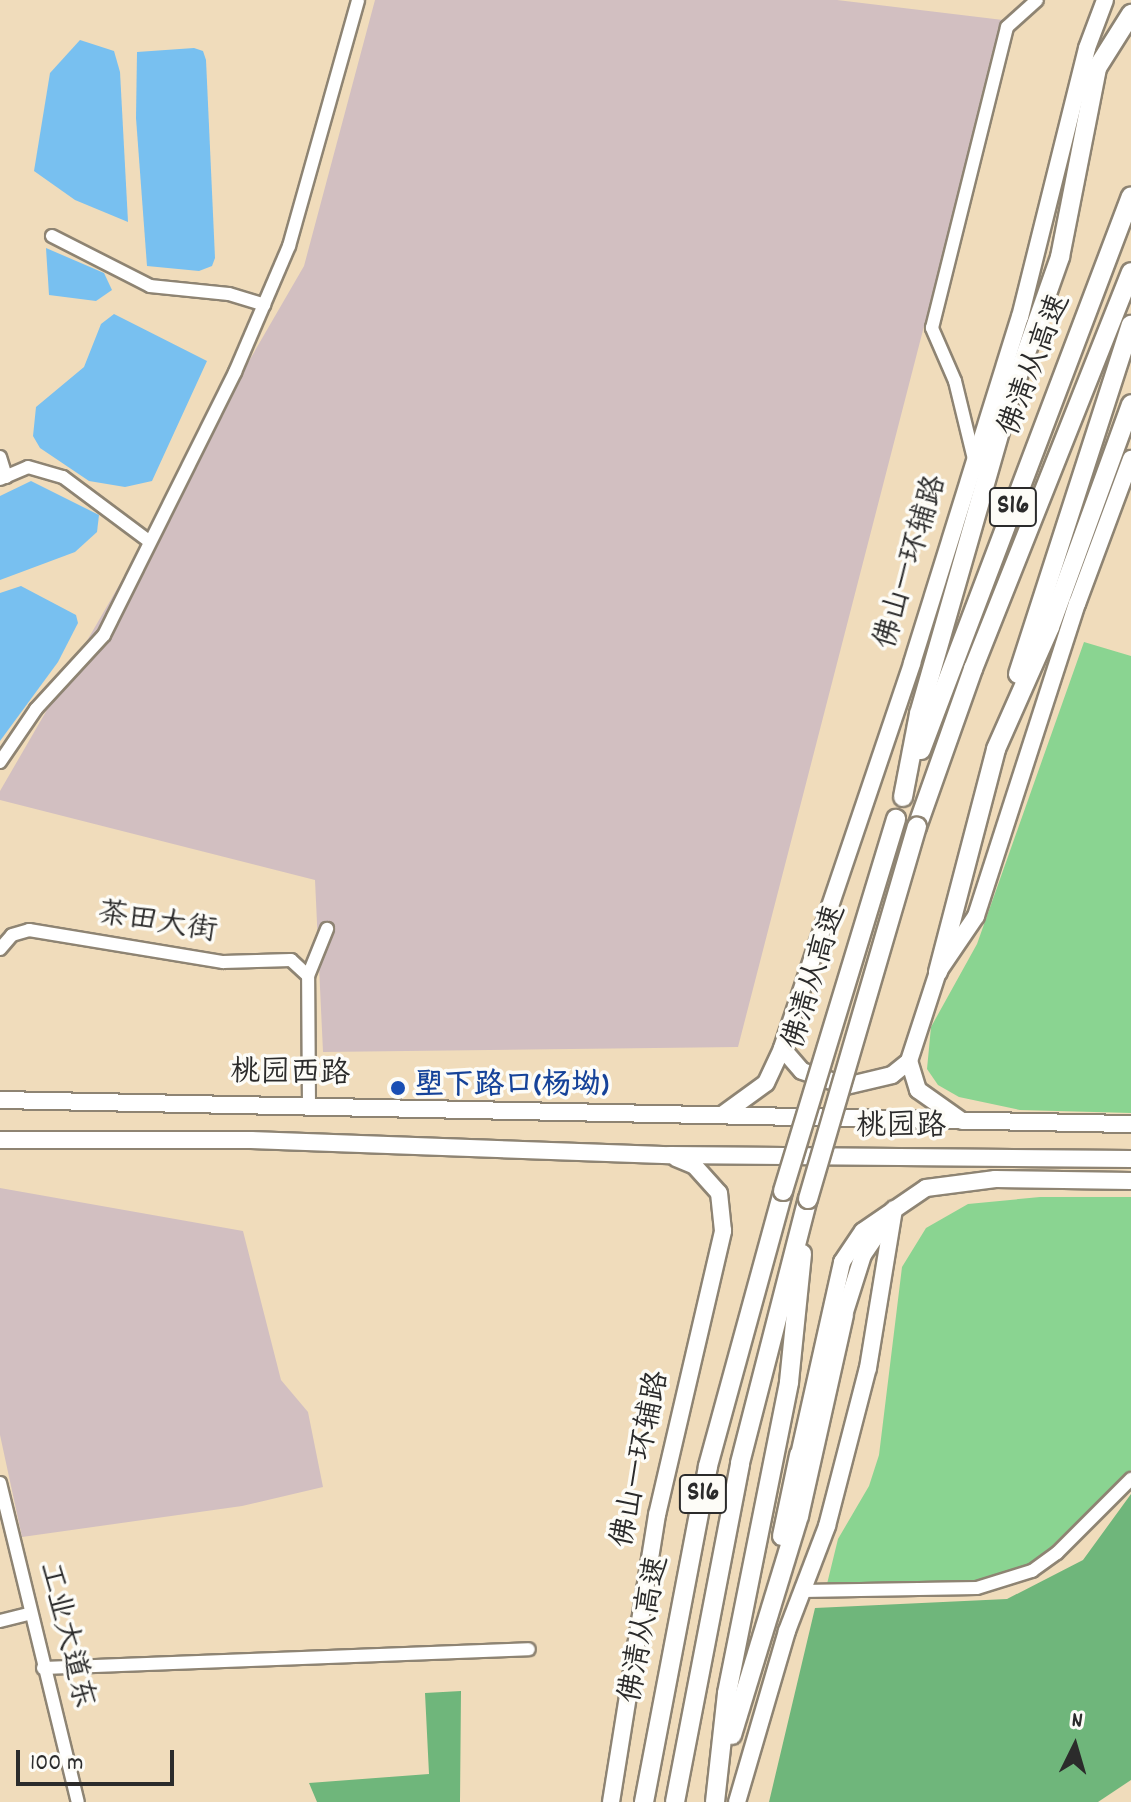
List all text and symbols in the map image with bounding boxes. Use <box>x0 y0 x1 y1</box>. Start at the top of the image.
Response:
street label: 佛清从高速 <box>993 290 1081 442</box>
street label: 佛山一环辅路 <box>869 472 957 654</box>
road number: S16 <box>987 483 1039 531</box>
street label: 茶田大街 <box>95 898 219 952</box>
street label: 佛清从高速 <box>778 901 856 1055</box>
street label: 桃园西路 <box>230 1057 350 1095</box>
place label: 塱下路口(杨坳) <box>414 1070 609 1106</box>
marker: 塱下路口(杨坳) <box>389 1079 407 1097</box>
street label: 桃园路 <box>856 1111 946 1147</box>
street label: 佛山一环辅路 <box>607 1368 679 1552</box>
road number: S16 <box>677 1470 729 1518</box>
street label: 佛清从高速 <box>615 1553 679 1707</box>
street label: 工业大道东 <box>28 1559 100 1713</box>
north arrow <box>1035 1706 1115 1786</box>
text: N <box>1070 1706 1084 1738</box>
scale bar <box>20 1734 178 1784</box>
text: 100 m <box>30 1747 83 1781</box>

